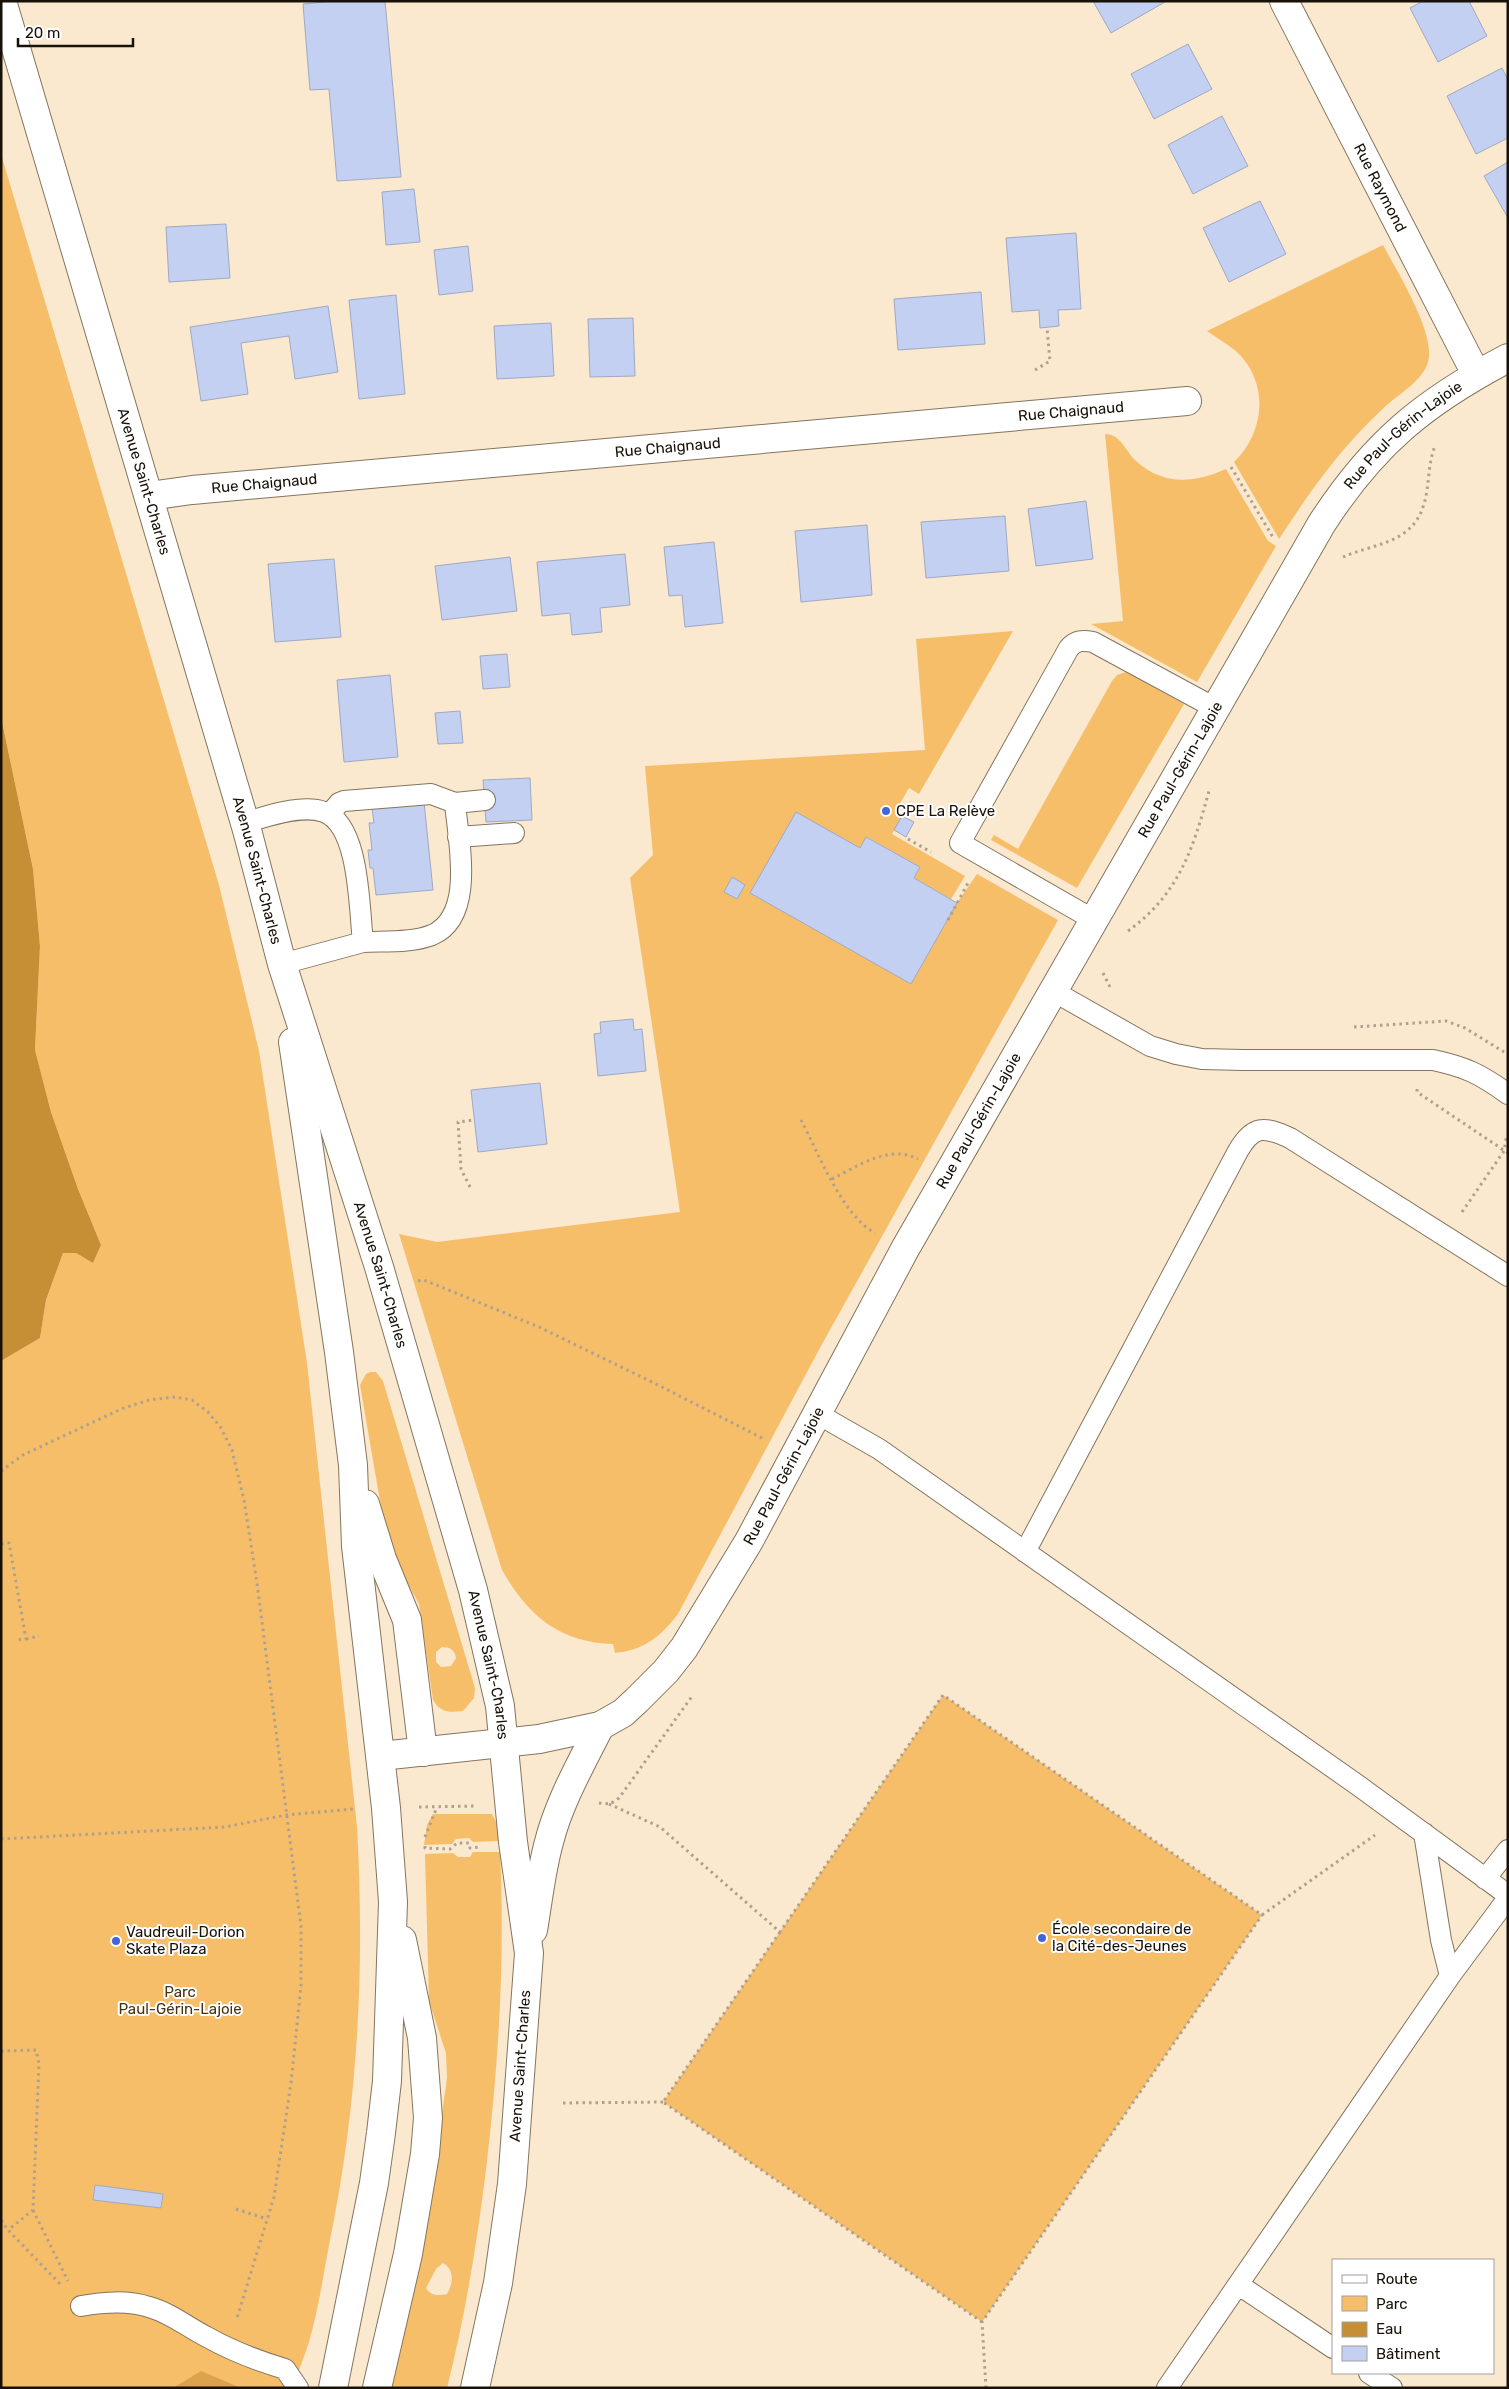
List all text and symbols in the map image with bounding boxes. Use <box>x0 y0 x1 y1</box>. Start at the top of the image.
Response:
scale bar <box>18 15 132 47</box>
text: 20 m <box>25 24 60 42</box>
street label: Rue Raymond <box>1350 140 1410 235</box>
street label: Rue Paul-Gérin-Lajoie <box>1340 377 1465 493</box>
street label: Rue Chaignaud <box>1017 398 1125 425</box>
street label: Avenue Saint-Charles <box>114 406 174 557</box>
street label: Rue Chaignaud <box>614 434 721 461</box>
street label: Rue Chaignaud <box>211 470 318 497</box>
street label: Rue Paul-Gérin-Lajoie <box>1134 698 1227 841</box>
street label: Avenue Saint-Charles <box>229 794 286 947</box>
place label: CPE La Relève <box>896 802 995 820</box>
marker: CPE La Relève <box>880 805 892 817</box>
street label: Rue Paul-Gérin-Lajoie <box>932 1050 1025 1192</box>
street label: Avenue Saint-Charles <box>350 1199 411 1351</box>
street label: Rue Paul-Gérin-Lajoie <box>739 1404 828 1548</box>
street label: Avenue Saint-Charles <box>464 1588 512 1741</box>
place label: École secondaire de la Cité-des-Jeunes <box>1052 1920 1191 1955</box>
place label: Vaudreuil-Dorion Skate Plaza <box>126 1923 245 1958</box>
marker: École secondaire de la Cité-des-Jeunes <box>1036 1932 1048 1944</box>
marker: Vaudreuil-Dorion Skate Plaza <box>110 1935 122 1947</box>
park label: Parc Paul-Gérin-Lajoie <box>118 1983 242 2018</box>
street label: Avenue Saint-Charles <box>506 1989 534 2143</box>
legend <box>1332 2259 1494 2374</box>
text: Route <box>1376 2270 1418 2288</box>
text: Parc <box>1376 2295 1408 2313</box>
text: Eau <box>1376 2320 1402 2338</box>
text: Bâtiment <box>1376 2345 1440 2363</box>

